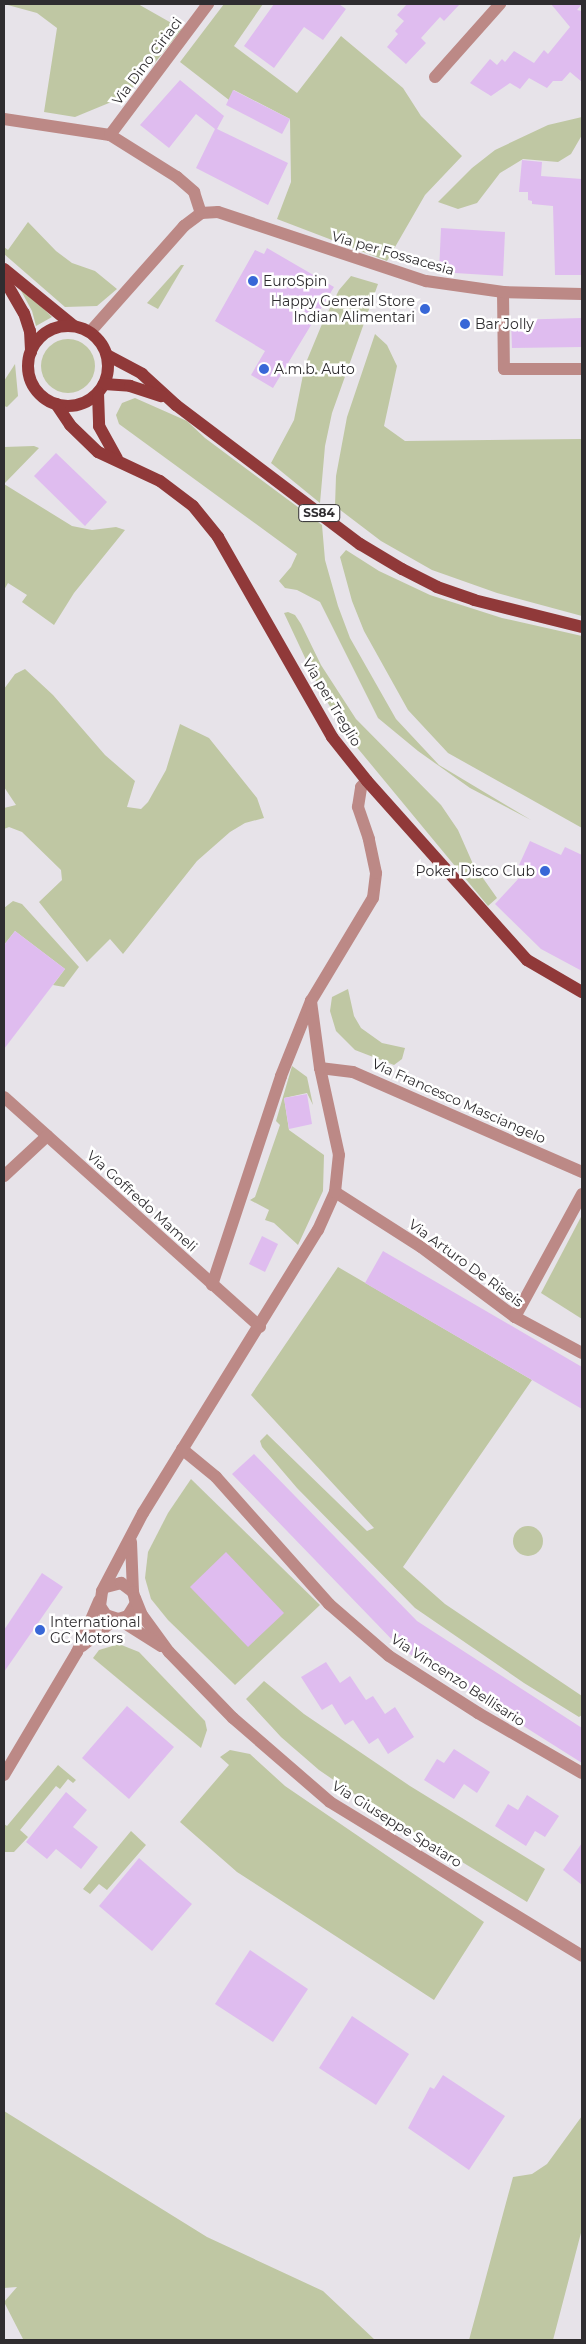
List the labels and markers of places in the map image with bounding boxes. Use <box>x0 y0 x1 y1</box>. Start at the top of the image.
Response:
place label: EuroSpin <box>263 273 327 289</box>
marker: EuroSpin <box>247 275 259 287</box>
place label: Happy General Store Indian Alimentari <box>271 293 415 326</box>
marker: Happy General Store Indian Alimentari <box>419 303 431 315</box>
place label: Bar Jolly <box>475 316 534 332</box>
marker: Bar Jolly <box>459 318 471 330</box>
place label: A.m.b. Auto <box>274 361 355 377</box>
marker: A.m.b. Auto <box>258 363 270 375</box>
place label: Poker Disco Club <box>416 863 535 879</box>
marker: Poker Disco Club <box>539 865 551 877</box>
place label: International GC Motors <box>50 1614 141 1646</box>
marker: International GC Motors <box>34 1624 46 1636</box>

